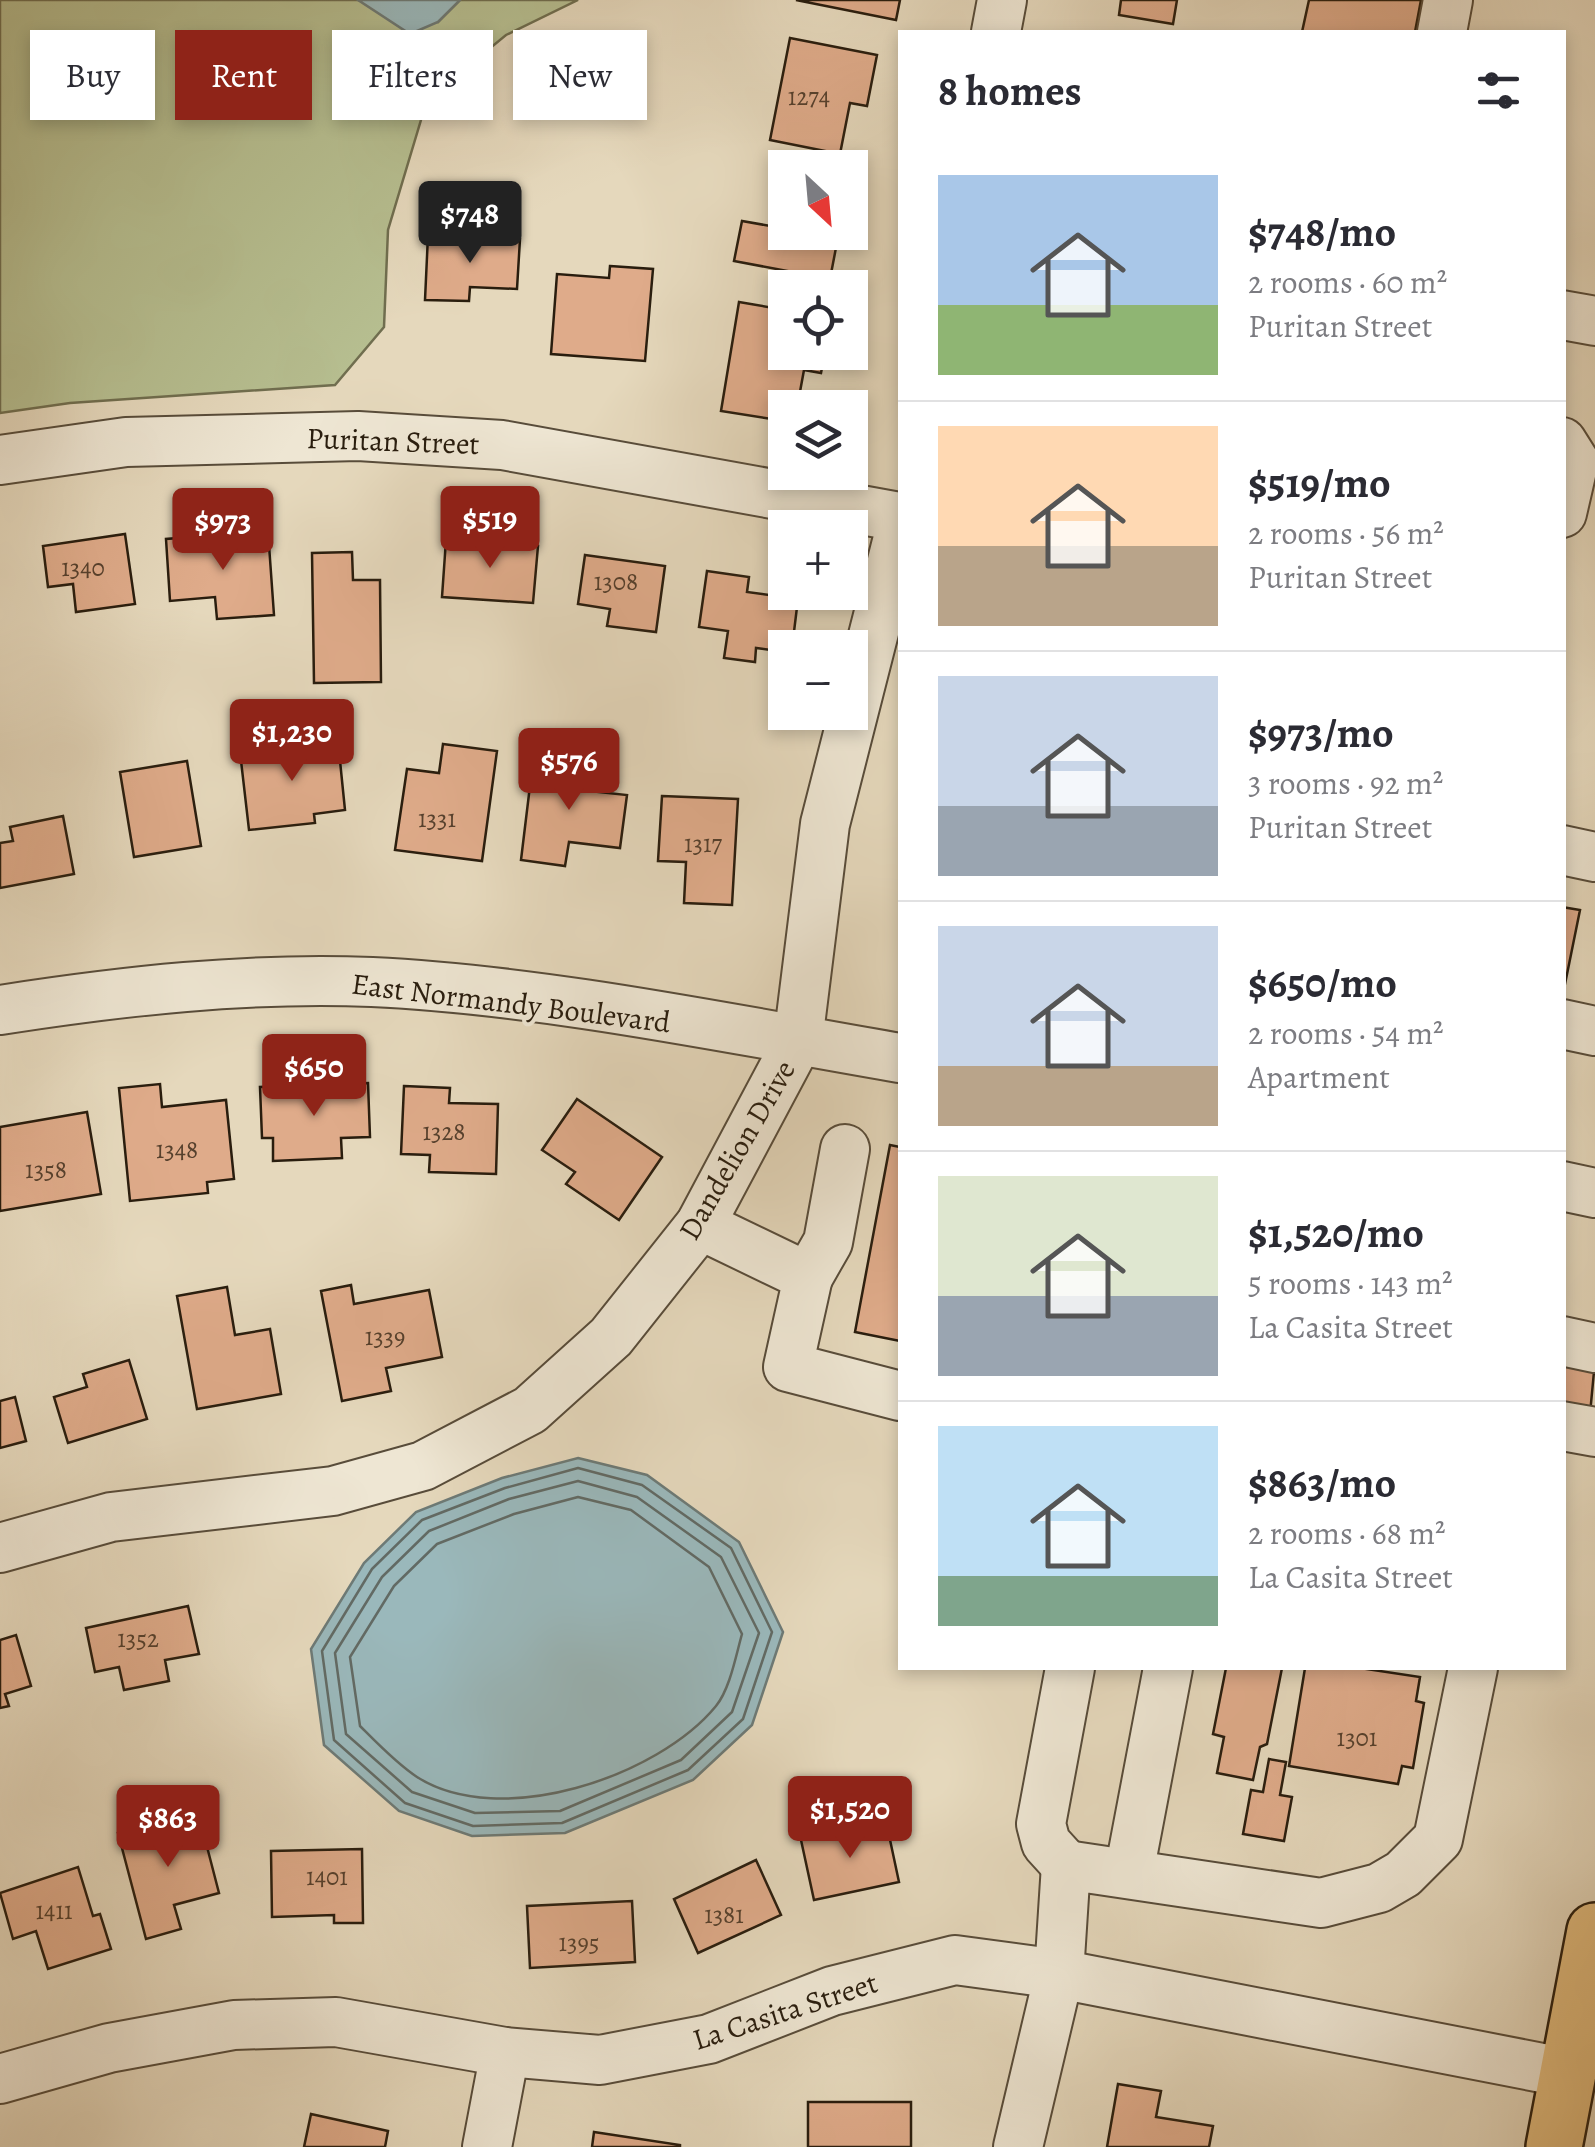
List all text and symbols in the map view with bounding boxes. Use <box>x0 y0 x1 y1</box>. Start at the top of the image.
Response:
chip: Buy <box>30 30 155 120</box>
chip: Rent <box>175 30 312 120</box>
chip: Filters <box>332 30 493 120</box>
chip: New <box>513 30 647 120</box>
text: 8 homes <box>938 62 1082 119</box>
icon: filters <box>1471 63 1526 118</box>
house number: 1274 <box>788 80 830 114</box>
north arrow <box>768 150 868 250</box>
map controls <box>768 150 868 730</box>
pin: $748 <box>411 181 529 266</box>
text: $748 <box>441 191 499 235</box>
text: $748/mo <box>1248 203 1396 260</box>
icon: home <box>1018 215 1138 335</box>
text: 2 rooms · 60 m² <box>1248 260 1447 304</box>
button: locate <box>768 270 868 370</box>
text: Puritan Street <box>1248 304 1432 348</box>
button: layers <box>768 390 868 490</box>
street label: Puritan Street <box>306 418 480 464</box>
text: $519/mo <box>1248 454 1391 511</box>
icon: home <box>1018 466 1138 586</box>
pin: $519 <box>431 486 549 571</box>
pin: $973 <box>164 488 282 573</box>
text: $519 <box>463 496 517 540</box>
text: $973 <box>194 498 252 542</box>
button: + <box>768 510 868 610</box>
text: 2 rooms · 56 m² <box>1248 511 1444 555</box>
house number: 1340 <box>61 551 105 585</box>
text: Puritan Street <box>1248 555 1432 599</box>
house number: 1308 <box>594 565 638 599</box>
button: − <box>768 630 868 730</box>
pin: $1,230 <box>211 699 373 784</box>
text: $973/mo <box>1248 704 1394 761</box>
text: $1,230 <box>252 709 332 753</box>
icon: home <box>1018 716 1138 836</box>
pin: $576 <box>510 728 628 813</box>
text: $576 <box>540 738 598 782</box>
text: 3 rooms · 92 m² <box>1248 761 1443 805</box>
house number: 1331 <box>418 802 456 836</box>
text: Puritan Street <box>1248 805 1432 849</box>
house number: 1317 <box>684 827 722 861</box>
text: $650/mo <box>1248 954 1397 1011</box>
street label: East Normandy Boulevard <box>349 964 674 1043</box>
icon: home <box>1018 966 1138 1086</box>
text: 2 rooms · 54 m² <box>1248 1011 1444 1055</box>
pin: $650 <box>255 1034 373 1119</box>
text: $650 <box>284 1044 344 1088</box>
street label: Dandelion Drive <box>669 1053 805 1247</box>
text: Apartment <box>1248 1055 1390 1099</box>
house number: 1328 <box>423 1115 465 1149</box>
house number: 1348 <box>156 1133 198 1167</box>
house number: 1358 <box>25 1153 67 1187</box>
text: $1,520/mo <box>1248 1204 1424 1261</box>
icon: home <box>1018 1216 1138 1336</box>
text: 5 rooms · 143 m² <box>1248 1261 1453 1305</box>
text: La Casita Street <box>1248 1305 1453 1349</box>
house number: 1339 <box>365 1320 405 1354</box>
text: $863/mo <box>1248 1454 1396 1511</box>
icon: home <box>1018 1466 1138 1586</box>
text: 2 rooms · 68 m² <box>1248 1511 1446 1555</box>
text: La Casita Street <box>1248 1555 1453 1599</box>
house number: 1352 <box>117 1622 159 1656</box>
house number: 1301 <box>1337 1721 1377 1755</box>
pin: $1,520 <box>769 1776 931 1861</box>
pin: $863 <box>109 1785 227 1870</box>
text: $1,520 <box>810 1786 890 1830</box>
text: $863 <box>139 1795 197 1839</box>
house number: 1401 <box>306 1860 348 1894</box>
house number: 1411 <box>36 1894 72 1928</box>
house number: 1381 <box>704 1898 744 1932</box>
house number: 1395 <box>558 1926 600 1960</box>
street label: La Casita Street <box>688 1962 883 2060</box>

